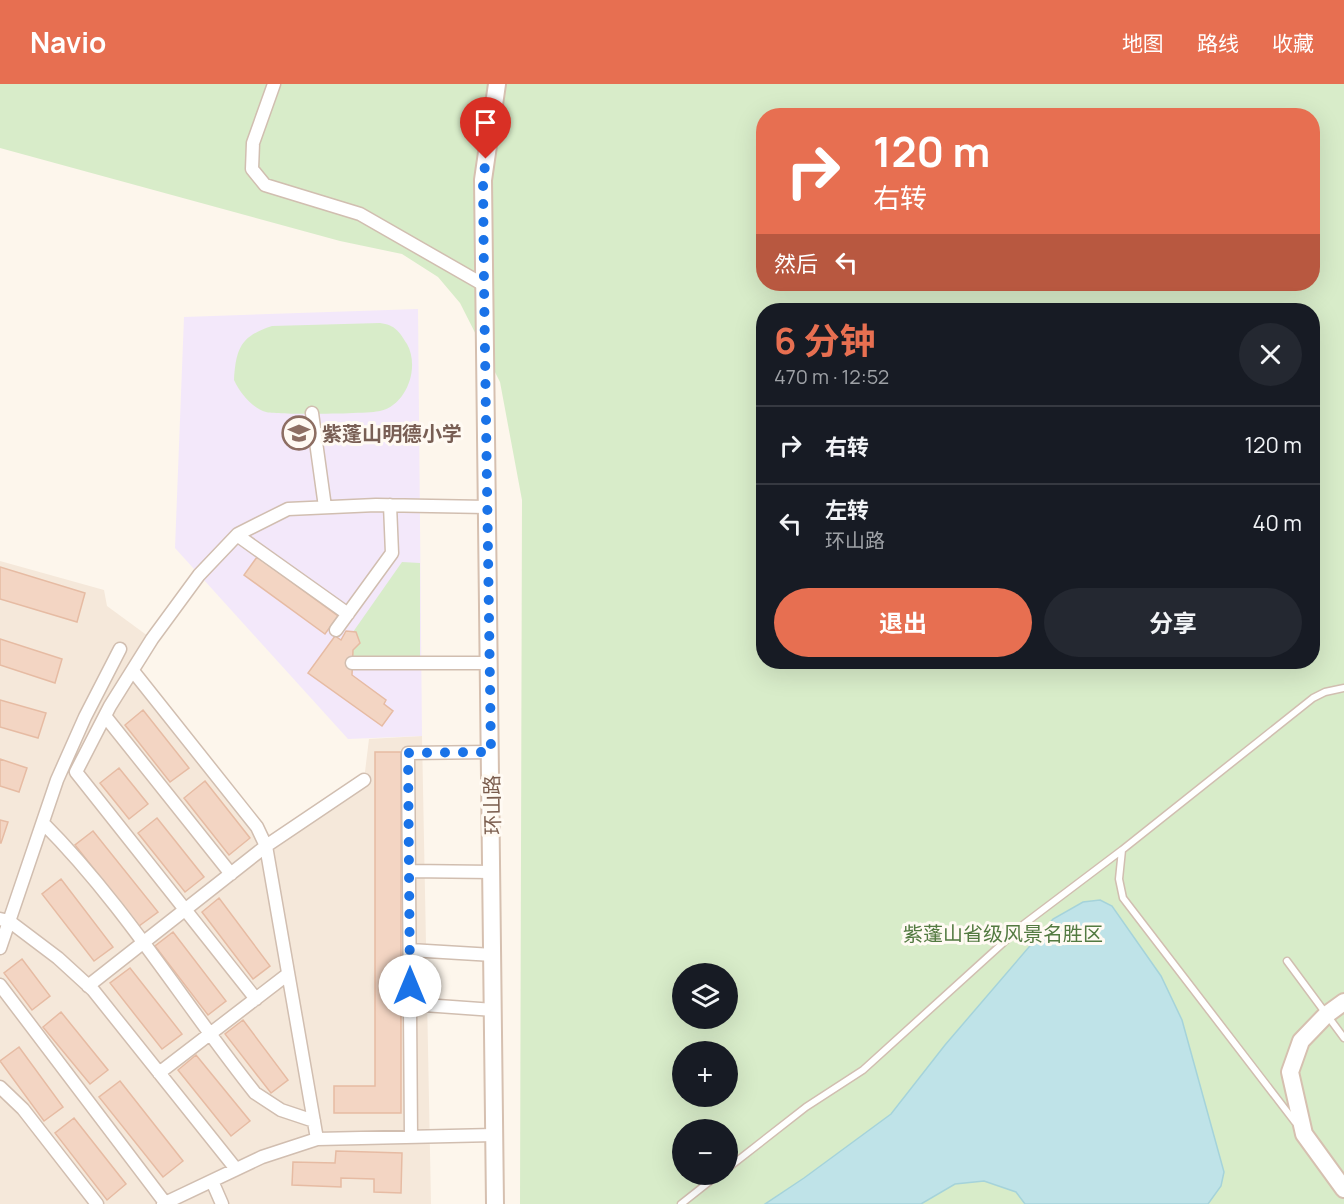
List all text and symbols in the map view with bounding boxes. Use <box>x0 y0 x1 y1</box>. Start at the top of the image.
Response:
text: Navio <box>30 23 106 61</box>
text: 地图 <box>1122 29 1164 57</box>
text: 路线 <box>1197 29 1239 57</box>
text: 收藏 <box>1272 29 1314 57</box>
pin <box>460 97 511 159</box>
icon: arrive <box>469 106 502 139</box>
text: 120 m <box>873 122 990 180</box>
icon: right <box>774 132 852 210</box>
text: 右转 <box>873 179 927 216</box>
icon: left <box>830 246 863 279</box>
text: 然后 <box>774 249 818 279</box>
text: 6 分钟 <box>774 316 876 365</box>
button: close <box>1239 323 1302 386</box>
text: 470 m · 12:52 <box>774 363 889 390</box>
school or university icon: 紫蓬山明德小学 <box>281 415 317 451</box>
place label: 紫蓬山明德小学 <box>322 420 462 447</box>
icon: right <box>774 429 807 462</box>
text: 120 m <box>1244 430 1302 460</box>
text: 右转 <box>825 432 869 462</box>
text: 左转 <box>825 495 869 525</box>
icon: left <box>774 507 807 540</box>
text: 40 m <box>1253 508 1302 538</box>
text: 环山路 <box>825 527 885 554</box>
button: 退出 <box>774 588 1032 657</box>
button: 分享 <box>1044 588 1302 657</box>
street label: 环山路 <box>478 775 506 835</box>
park label: 紫蓬山省级风景名胜区 <box>903 920 1103 947</box>
position arrow <box>378 954 442 1018</box>
map controls <box>672 963 738 1185</box>
button: layers <box>672 963 738 1029</box>
button: + <box>672 1041 738 1107</box>
button: − <box>672 1119 738 1185</box>

